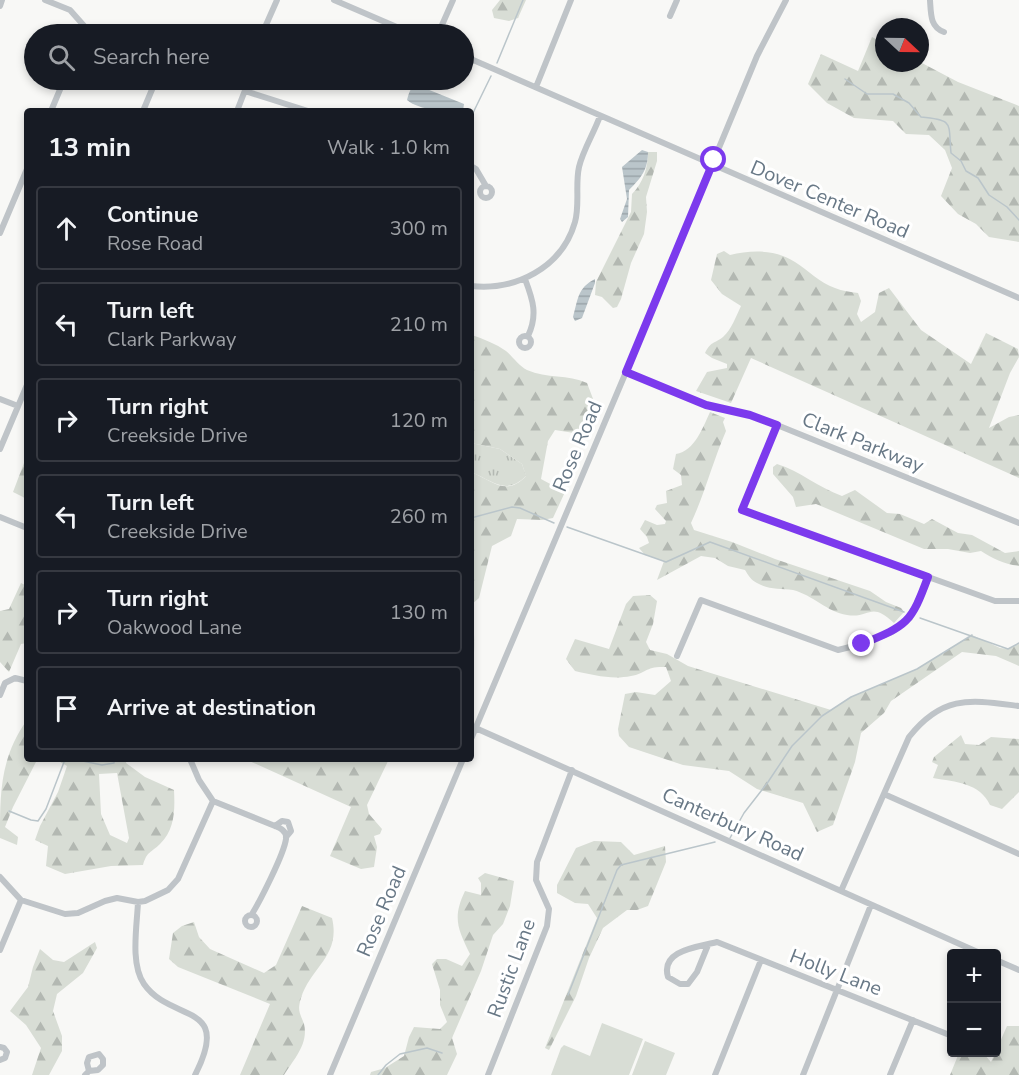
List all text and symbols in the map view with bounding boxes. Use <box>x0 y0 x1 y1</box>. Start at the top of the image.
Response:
north arrow <box>875 18 929 72</box>
search box <box>24 24 474 90</box>
icon: search <box>45 41 78 74</box>
text: Search here <box>93 42 210 72</box>
text: 13 min <box>48 130 131 165</box>
text: Walk · 1.0 km <box>327 134 450 161</box>
route start <box>700 146 726 172</box>
street label: Dover Center Road <box>746 154 913 245</box>
text: Continue <box>107 200 198 230</box>
icon: ahead <box>50 212 83 245</box>
text: 300 m <box>390 215 448 242</box>
text: Rose Road <box>107 230 203 257</box>
text: Turn left <box>107 296 194 326</box>
icon: left <box>50 308 83 341</box>
text: 210 m <box>390 311 448 338</box>
text: Clark Parkway <box>107 326 236 353</box>
text: Turn right <box>107 392 208 422</box>
street label: Rose Road <box>546 397 609 496</box>
icon: right <box>50 404 83 437</box>
street label: Clark Parkway <box>798 406 928 479</box>
text: 120 m <box>390 407 448 434</box>
text: Creekside Drive <box>107 422 248 449</box>
text: Turn left <box>107 488 194 518</box>
icon: left <box>50 500 83 533</box>
text: 260 m <box>390 503 448 530</box>
text: Creekside Drive <box>107 518 248 545</box>
text: Turn right <box>107 584 208 614</box>
icon: right <box>50 596 83 629</box>
text: 130 m <box>390 599 448 626</box>
text: Oakwood Lane <box>107 614 242 641</box>
route end <box>848 630 874 656</box>
icon: arrive <box>50 692 83 725</box>
text: Arrive at destination <box>107 693 316 723</box>
street label: Canterbury Road <box>658 781 808 868</box>
street label: Rose Road <box>350 862 413 961</box>
street label: Rustic Lane <box>481 915 542 1021</box>
street label: Holly Lane <box>786 943 886 1002</box>
map controls <box>947 949 1001 1057</box>
button: + <box>947 949 1001 1003</box>
button: − <box>947 1003 1001 1057</box>

